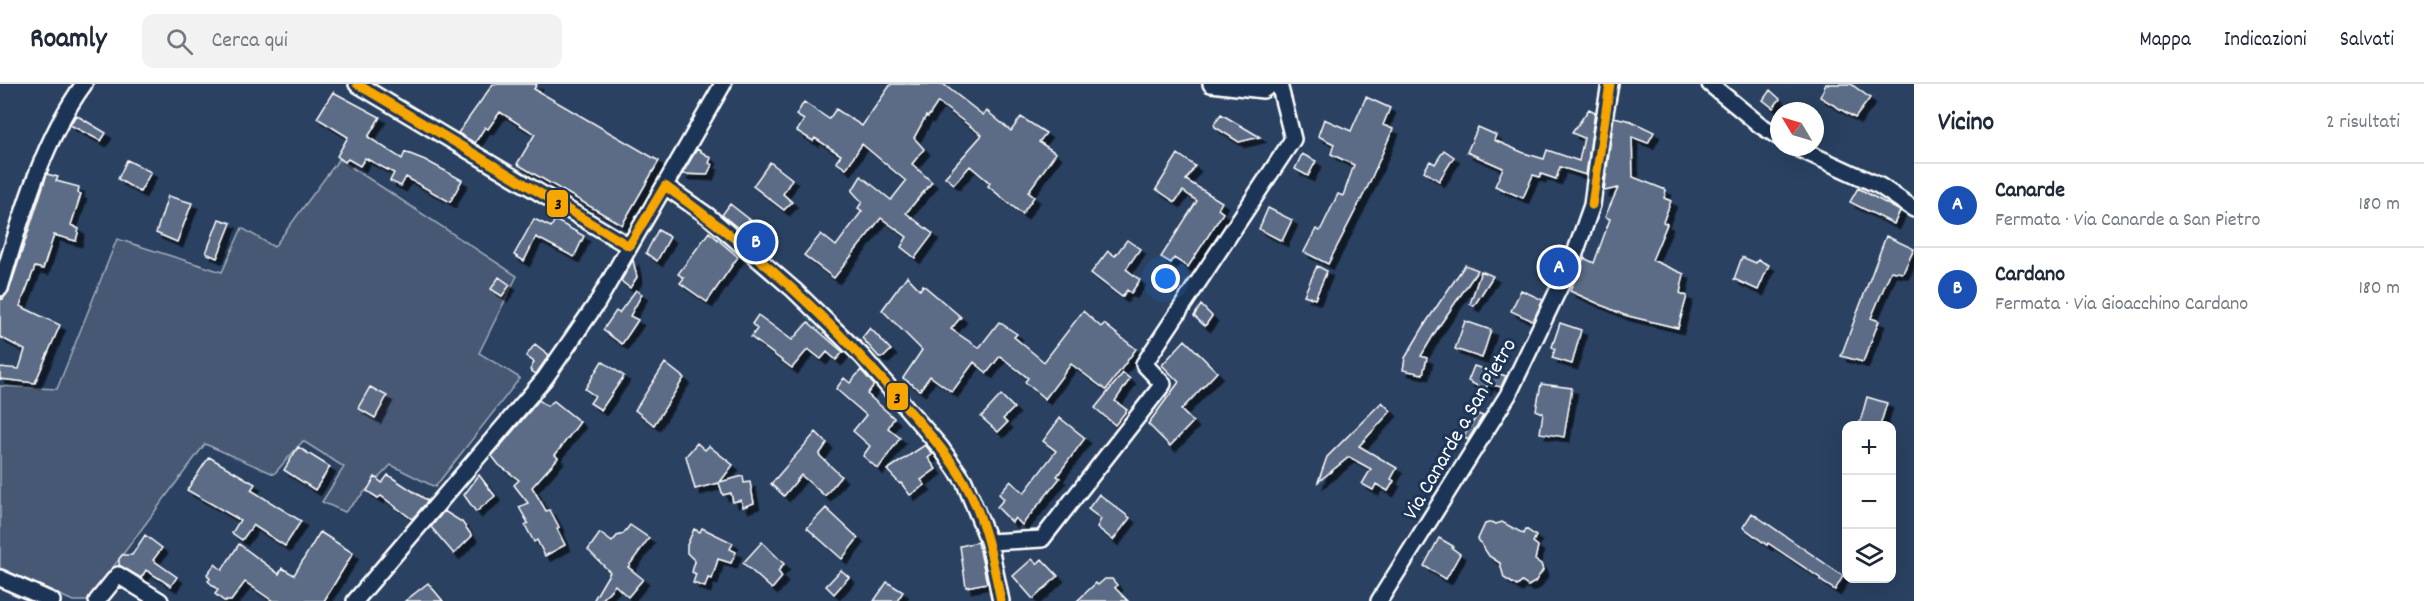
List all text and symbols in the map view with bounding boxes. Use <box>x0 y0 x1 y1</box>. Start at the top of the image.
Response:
search box <box>142 14 562 68</box>
text: Roamly <box>30 21 106 61</box>
icon: search <box>163 25 196 58</box>
text: Cerca qui <box>211 26 288 57</box>
text: Mappa <box>2139 26 2191 56</box>
text: Indicazioni <box>2224 26 2307 56</box>
text: Salvati <box>2340 26 2394 56</box>
north arrow <box>1770 102 1824 156</box>
text: Vicino <box>1938 105 1994 142</box>
text: 2 risultati <box>2326 109 2400 137</box>
text: Canarde <box>1995 176 2065 207</box>
line badge: 3 <box>546 189 569 218</box>
text: A <box>1952 191 1963 219</box>
text: 180 m <box>2358 191 2400 219</box>
text: 3 <box>554 194 562 217</box>
text: Fermata · Via Canarde a San Pietro <box>1995 207 2260 235</box>
pin: B <box>736 220 776 264</box>
pin: A <box>1540 244 1578 290</box>
text: Cardano <box>1995 260 2065 291</box>
your location <box>1151 264 1180 293</box>
text: B <box>1953 275 1962 303</box>
text: 180 m <box>2358 275 2400 303</box>
text: Fermata · Via Gioacchino Cardano <box>1995 291 2248 319</box>
street label: Via Canarde a San Pietro <box>1396 333 1526 526</box>
line badge: 3 <box>886 382 909 411</box>
text: 3 <box>893 388 901 411</box>
map controls <box>1842 421 1896 583</box>
button: + <box>1842 421 1896 475</box>
button: − <box>1842 475 1896 529</box>
button: layers <box>1842 529 1896 583</box>

